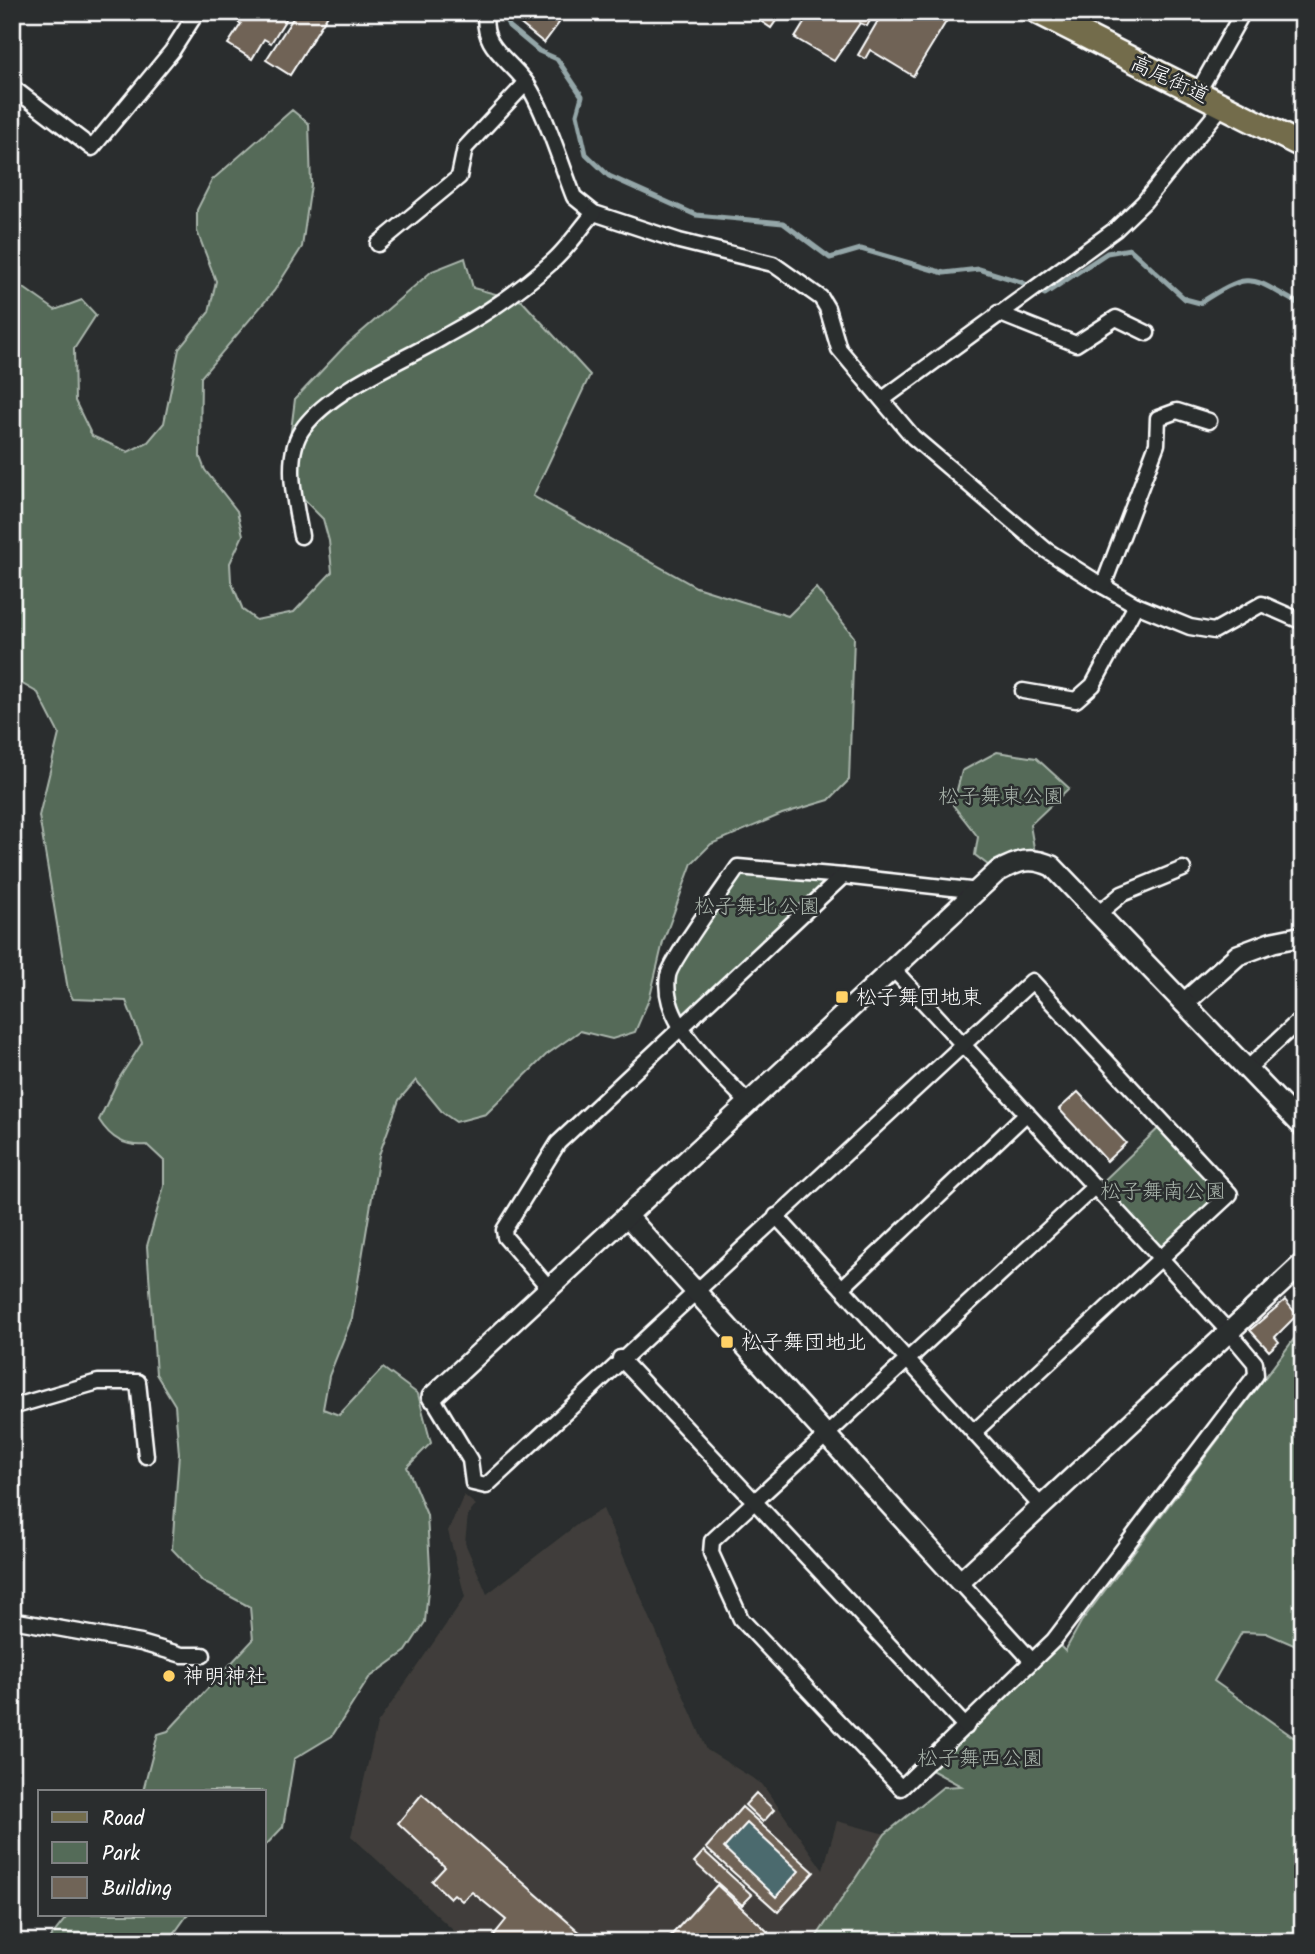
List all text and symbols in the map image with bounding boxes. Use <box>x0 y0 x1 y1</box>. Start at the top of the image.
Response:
street label: 高尾街道 <box>1124 48 1214 113</box>
park label: 松子舞東公園 <box>938 781 1064 814</box>
park label: 松子舞北公園 <box>694 891 820 924</box>
place label: 松子舞団地東 <box>856 982 982 1015</box>
marker: 松子舞団地東 <box>834 989 850 1005</box>
park label: 松子舞南公園 <box>1100 1176 1226 1209</box>
place label: 松子舞団地北 <box>741 1327 867 1360</box>
marker: 松子舞団地北 <box>719 1334 735 1350</box>
place label: 神明神社 <box>183 1661 267 1694</box>
marker: 神明神社 <box>161 1668 177 1684</box>
park label: 松子舞西公園 <box>917 1743 1043 1776</box>
legend <box>38 1790 266 1916</box>
text: Road <box>102 1803 145 1836</box>
text: Park <box>102 1838 140 1871</box>
text: Building <box>102 1873 172 1906</box>

